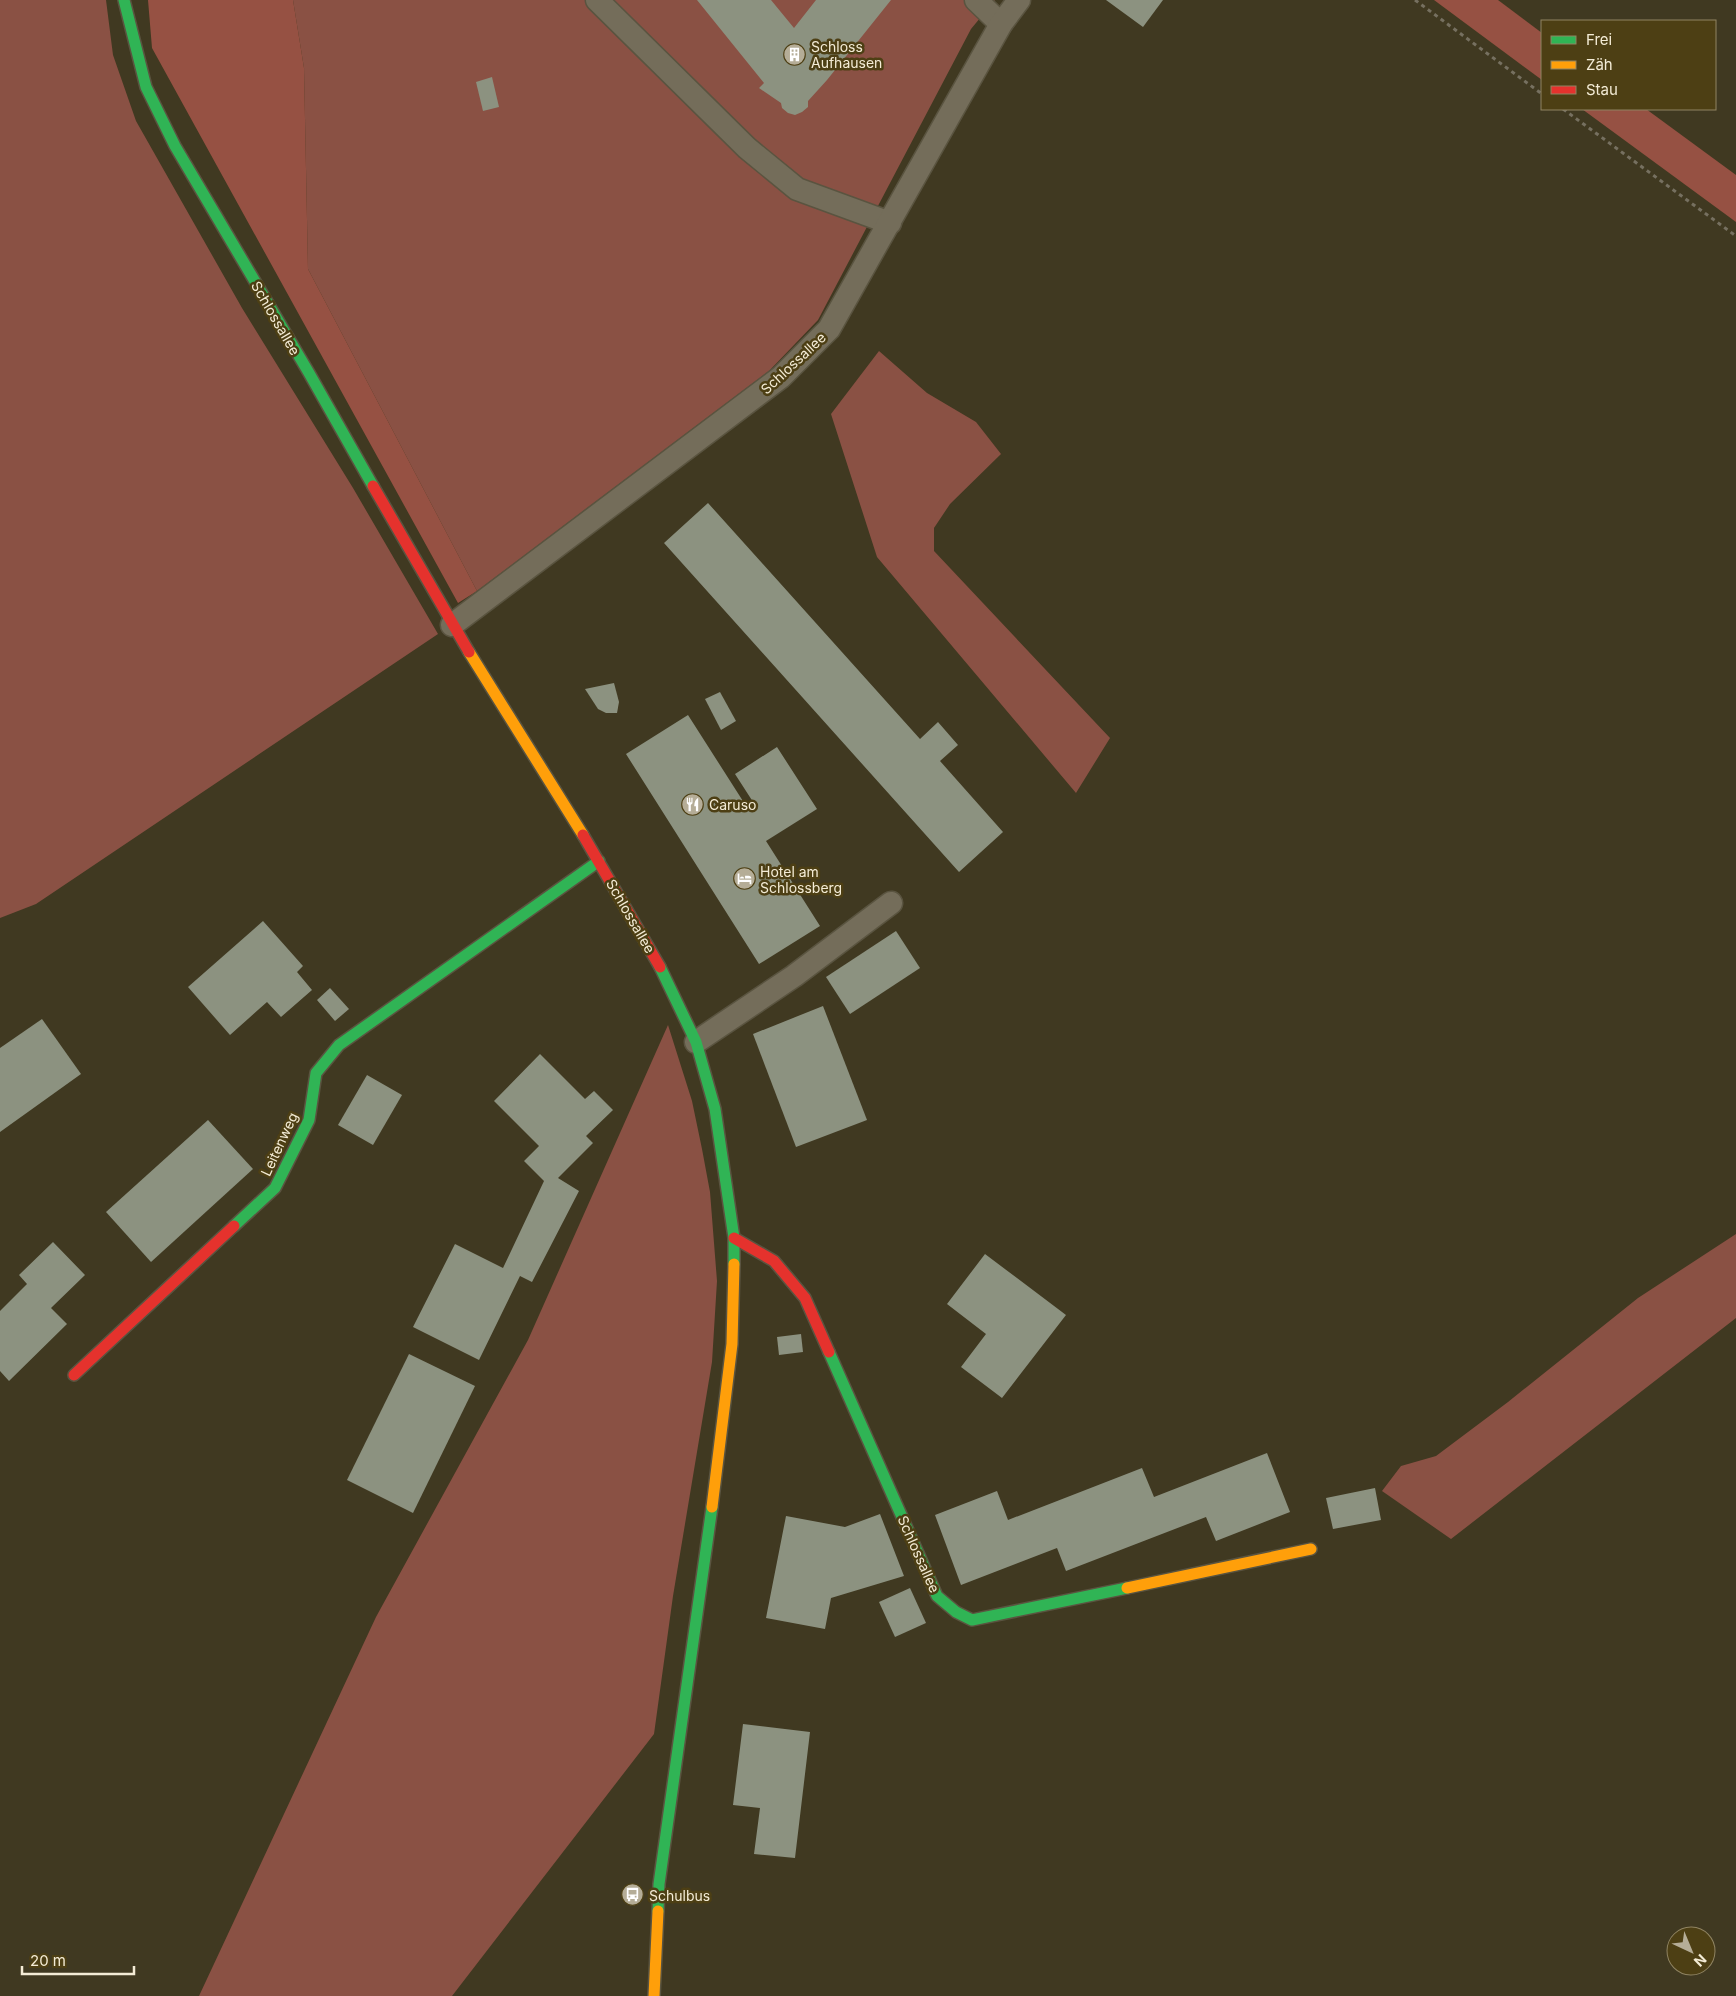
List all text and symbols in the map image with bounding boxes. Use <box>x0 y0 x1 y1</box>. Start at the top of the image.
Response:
legend <box>1541 20 1716 110</box>
text: Frei <box>1586 30 1612 49</box>
place label: Schloss Aufhausen <box>811 38 882 71</box>
building icon: Schloss Aufhausen <box>783 42 807 66</box>
text: Zäh <box>1586 55 1613 74</box>
text: Stau <box>1586 80 1618 99</box>
street label: Schlossallee <box>248 278 304 358</box>
street label: Schlossallee <box>757 329 829 397</box>
restaurant icon: Caruso <box>681 792 705 816</box>
place label: Caruso <box>709 796 756 813</box>
place label: Hotel am Schlossberg <box>760 863 842 896</box>
hotel icon: Hotel am Schlossberg <box>732 867 756 891</box>
street label: Schlossallee <box>603 876 659 956</box>
street label: Leitenweg <box>257 1109 301 1179</box>
street label: Schlossallee <box>894 1513 944 1595</box>
bus stop icon: Schulbus <box>621 1883 645 1907</box>
place label: Schulbus <box>649 1887 710 1904</box>
north arrow <box>1666 1926 1716 1976</box>
scale bar <box>22 1944 135 1976</box>
text: 20 m <box>30 1951 66 1970</box>
text: N <box>1691 1951 1710 1971</box>

